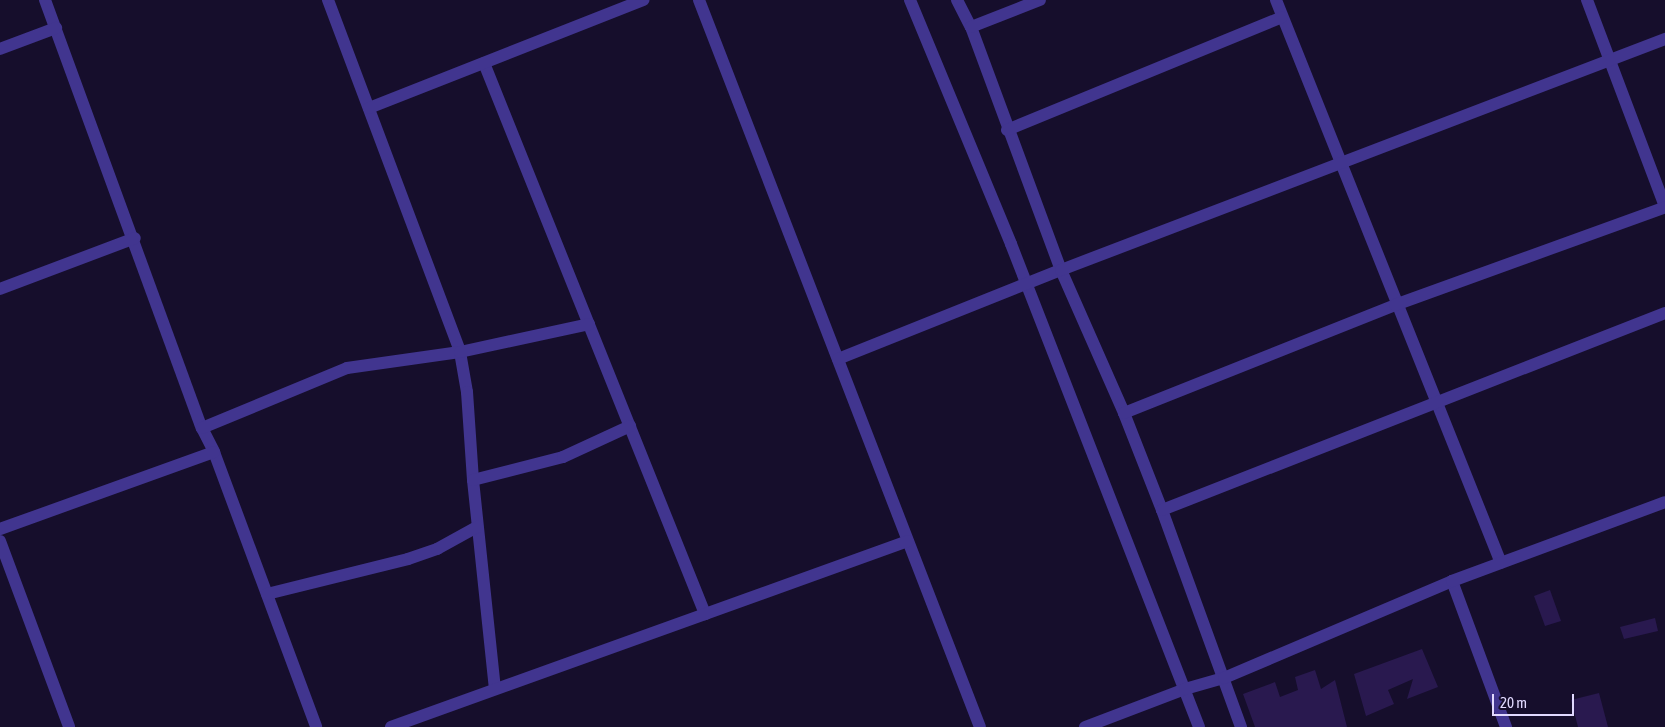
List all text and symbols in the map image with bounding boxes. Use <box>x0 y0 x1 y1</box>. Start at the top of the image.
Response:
scale bar <box>1495 684 1578 716</box>
text: 20 m <box>1500 694 1527 711</box>

